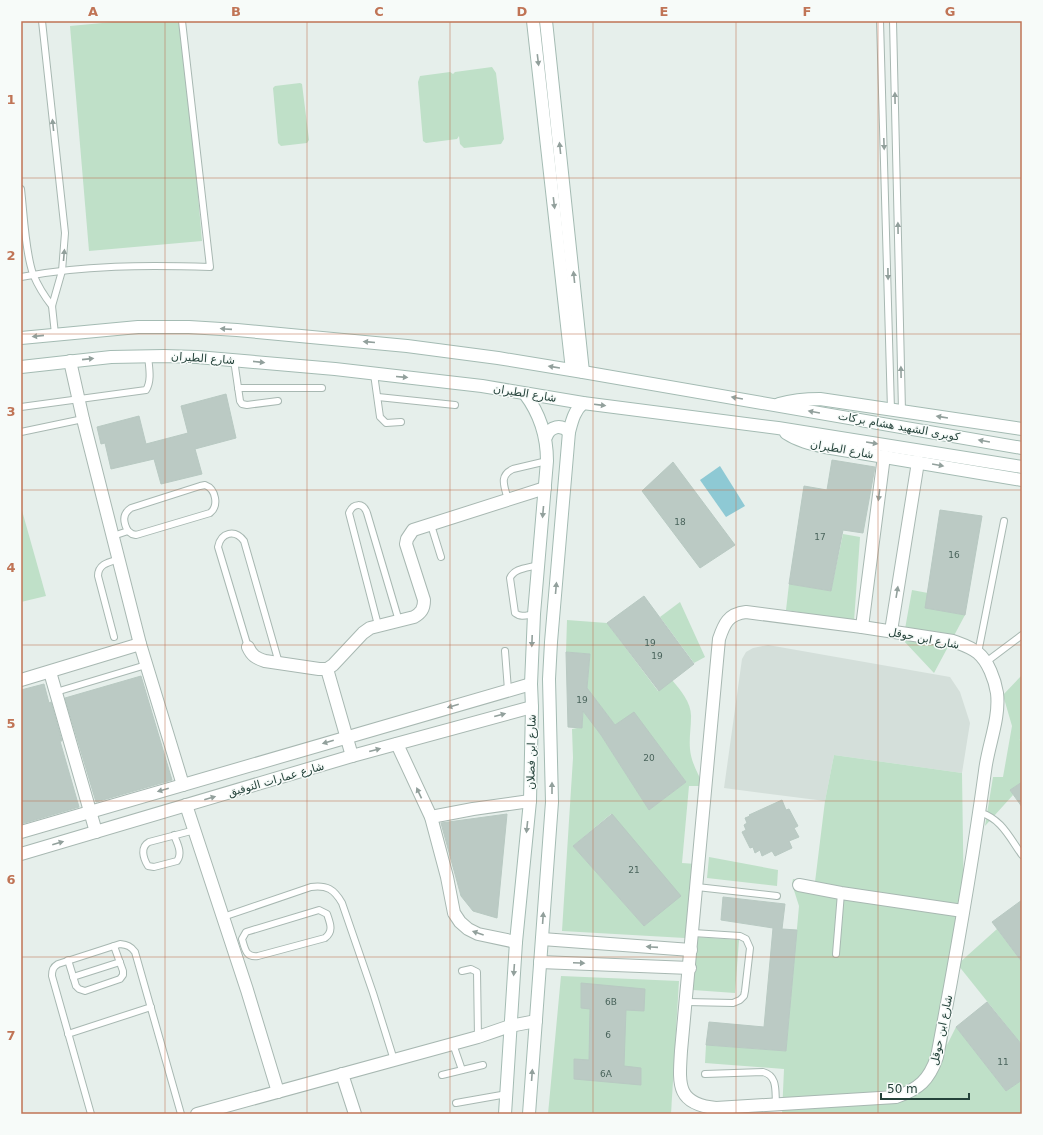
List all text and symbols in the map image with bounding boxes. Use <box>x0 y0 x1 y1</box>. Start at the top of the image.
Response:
text: A <box>88 4 98 19</box>
text: B <box>231 4 241 19</box>
text: C <box>374 4 384 19</box>
text: D <box>517 4 528 19</box>
text: E <box>660 4 668 19</box>
text: F <box>803 4 811 19</box>
text: G <box>945 4 955 19</box>
one-way arrow <box>534 54 541 66</box>
one-way arrow <box>892 91 898 104</box>
text: 1 <box>6 92 16 107</box>
one-way arrow <box>50 119 56 131</box>
one-way arrow <box>881 138 887 151</box>
one-way arrow <box>556 142 563 154</box>
one-way arrow <box>551 197 557 209</box>
one-way arrow <box>895 221 901 234</box>
text: 2 <box>6 248 16 263</box>
one-way arrow <box>60 249 67 261</box>
one-way arrow <box>884 268 891 280</box>
one-way arrow <box>570 271 577 283</box>
one-way arrow <box>220 326 232 333</box>
one-way arrow <box>32 333 44 339</box>
one-way arrow <box>363 339 375 346</box>
street label: شارع الطيران <box>171 350 235 367</box>
one-way arrow <box>82 356 94 363</box>
one-way arrow <box>253 359 265 366</box>
one-way arrow <box>548 364 560 370</box>
one-way arrow <box>898 365 904 378</box>
one-way arrow <box>396 373 408 380</box>
street label: شارع الطيران <box>492 382 557 405</box>
one-way arrow <box>731 395 743 401</box>
one-way arrow <box>594 402 606 408</box>
text: 3 <box>6 404 16 419</box>
one-way arrow <box>808 409 820 415</box>
street label: كوبرى الشهيد هشام بركات <box>837 409 962 444</box>
one-way arrow <box>936 414 948 420</box>
street label: شارع الطيران <box>809 438 875 461</box>
one-way arrow <box>977 438 990 444</box>
one-way arrow <box>866 440 878 446</box>
one-way arrow <box>932 462 944 468</box>
one-way arrow <box>876 489 882 501</box>
one-way arrow <box>539 506 546 518</box>
house number: 18 <box>674 517 686 527</box>
house number: 17 <box>814 532 826 542</box>
house number: 16 <box>948 550 960 560</box>
text: 4 <box>6 560 16 575</box>
one-way arrow <box>552 582 559 594</box>
one-way arrow <box>894 586 900 599</box>
street label: شارع ابن حوقل <box>887 625 960 652</box>
one-way arrow <box>529 635 536 647</box>
house number: 19 <box>644 638 656 648</box>
house number: 19 <box>651 651 663 661</box>
house number: 19 <box>576 695 588 705</box>
one-way arrow <box>447 703 459 709</box>
one-way arrow <box>494 712 507 718</box>
street label: شارع ابن فضلان <box>524 714 539 790</box>
text: 5 <box>6 716 16 731</box>
one-way arrow <box>322 739 334 745</box>
one-way arrow <box>369 747 381 753</box>
house number: 20 <box>643 753 655 763</box>
street label: شارع عمارات التوفيق <box>226 760 326 800</box>
one-way arrow <box>549 781 555 794</box>
one-way arrow <box>416 786 422 798</box>
one-way arrow <box>157 787 169 793</box>
one-way arrow <box>204 795 216 801</box>
one-way arrow <box>524 821 530 833</box>
one-way arrow <box>53 840 65 846</box>
house number: 21 <box>628 865 640 875</box>
text: 6 <box>6 872 16 887</box>
one-way arrow <box>540 911 547 924</box>
one-way arrow <box>472 930 484 936</box>
one-way arrow <box>646 943 658 950</box>
one-way arrow <box>573 960 585 967</box>
one-way arrow <box>510 964 517 976</box>
street label: شارع ابن حوقل <box>928 994 955 1067</box>
house number: 6B <box>605 997 617 1007</box>
text: 7 <box>6 1028 16 1043</box>
house number: 6 <box>605 1030 611 1040</box>
house number: 11 <box>997 1057 1009 1067</box>
one-way arrow <box>528 1069 535 1081</box>
house number: 6A <box>600 1069 613 1079</box>
scale bar <box>881 1075 969 1101</box>
text: 50 m <box>887 1082 918 1096</box>

